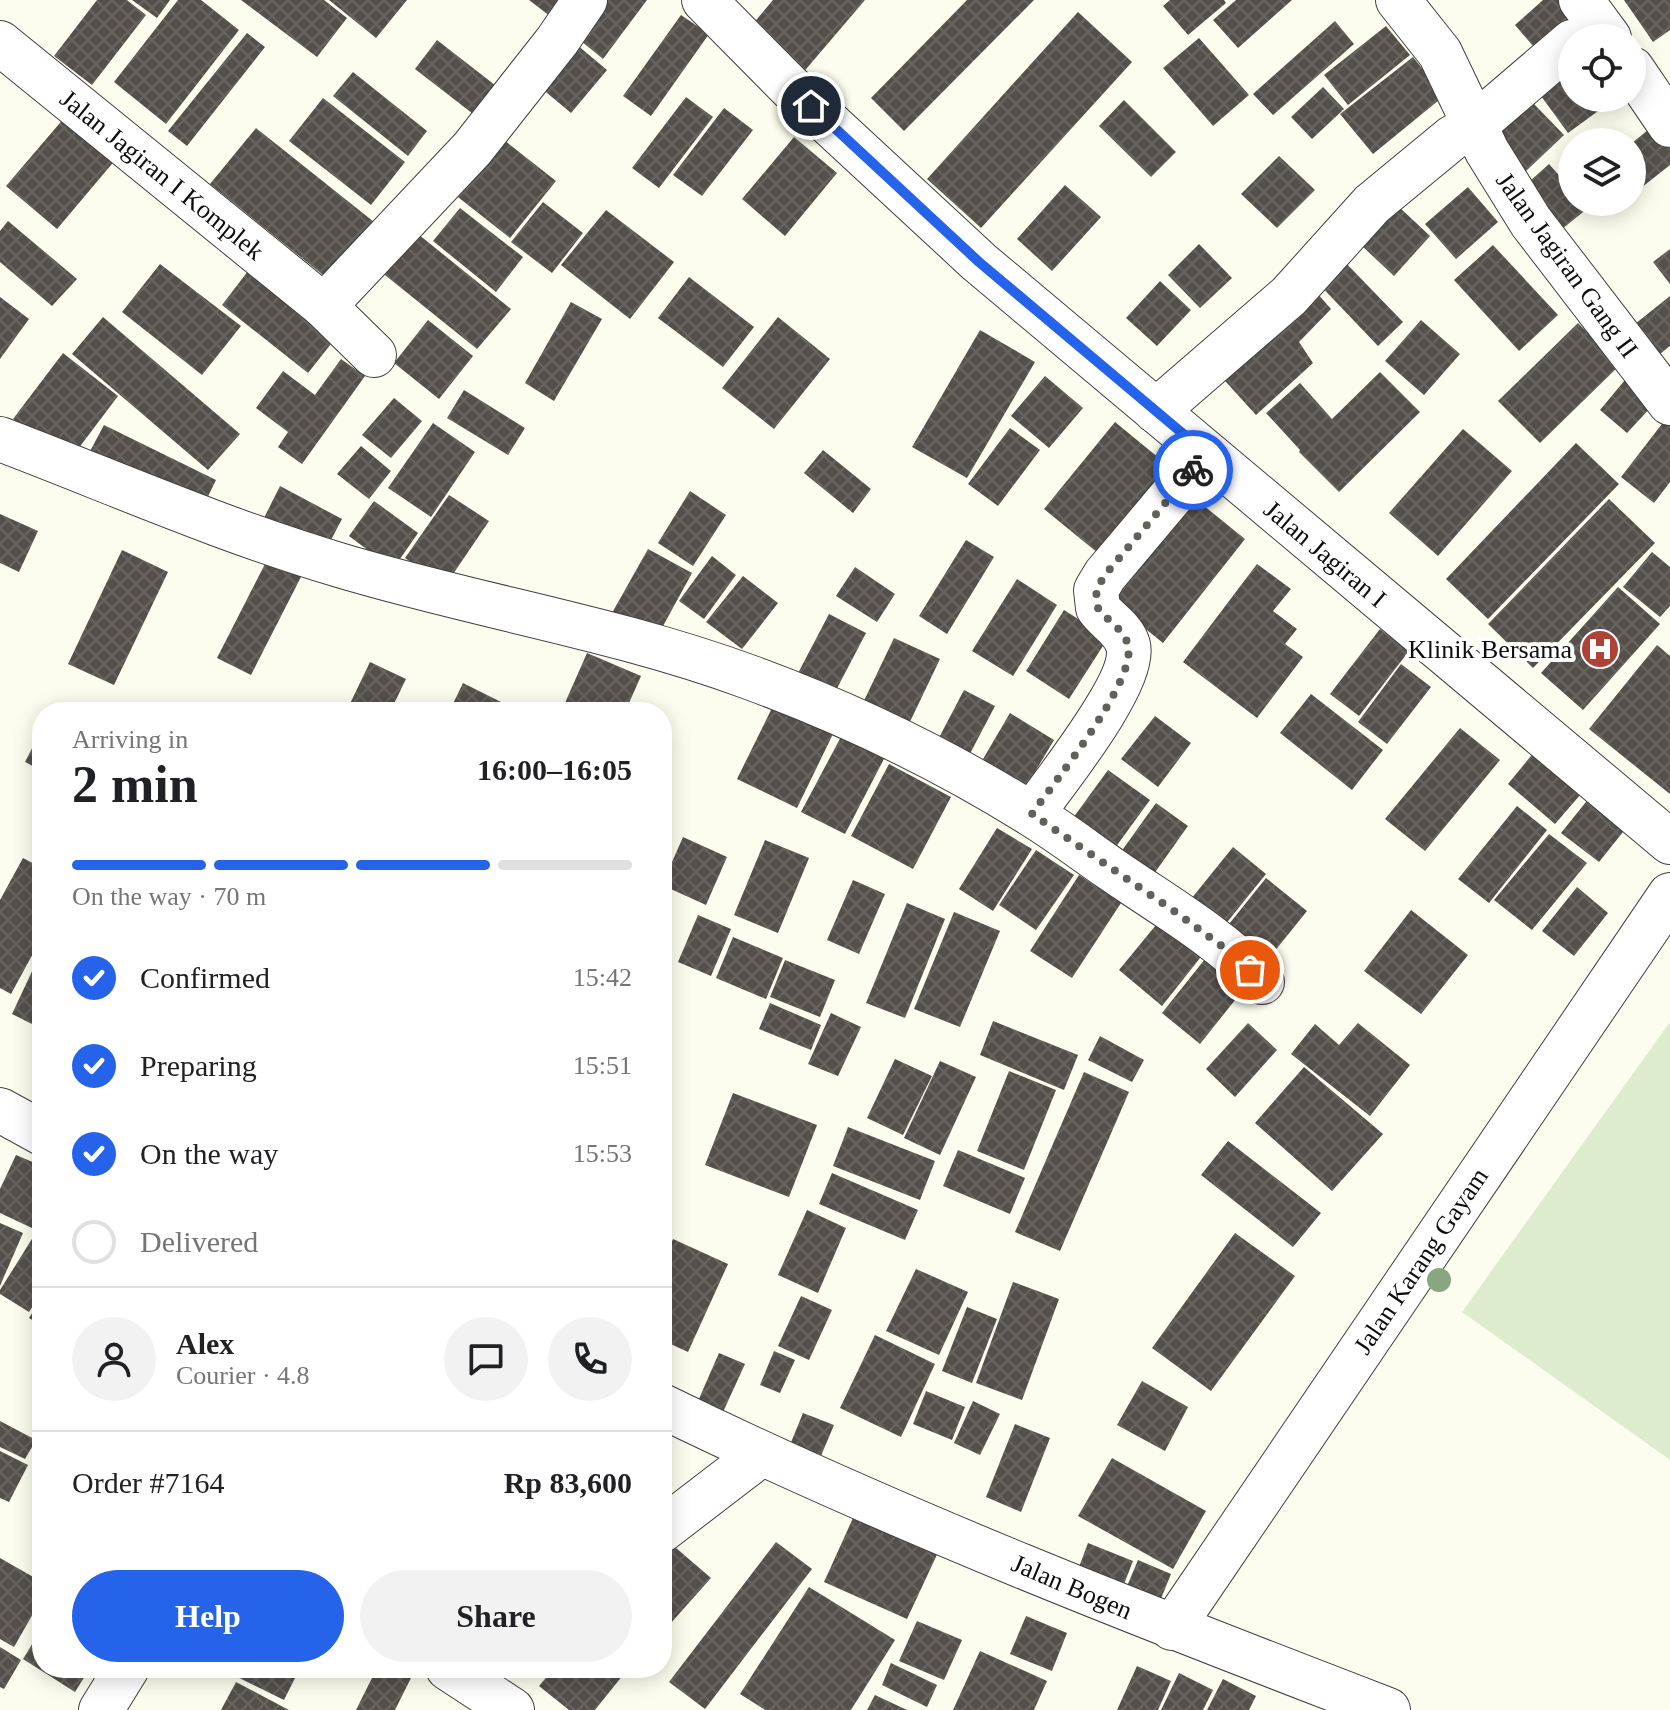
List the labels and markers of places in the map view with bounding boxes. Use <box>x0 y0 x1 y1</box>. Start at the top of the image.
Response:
pin <box>777 72 845 140</box>
hospital icon: Klinik Bersama <box>1579 628 1621 670</box>
place label: Klinik Bersama <box>1408 635 1572 664</box>
pin <box>1216 936 1284 1004</box>

